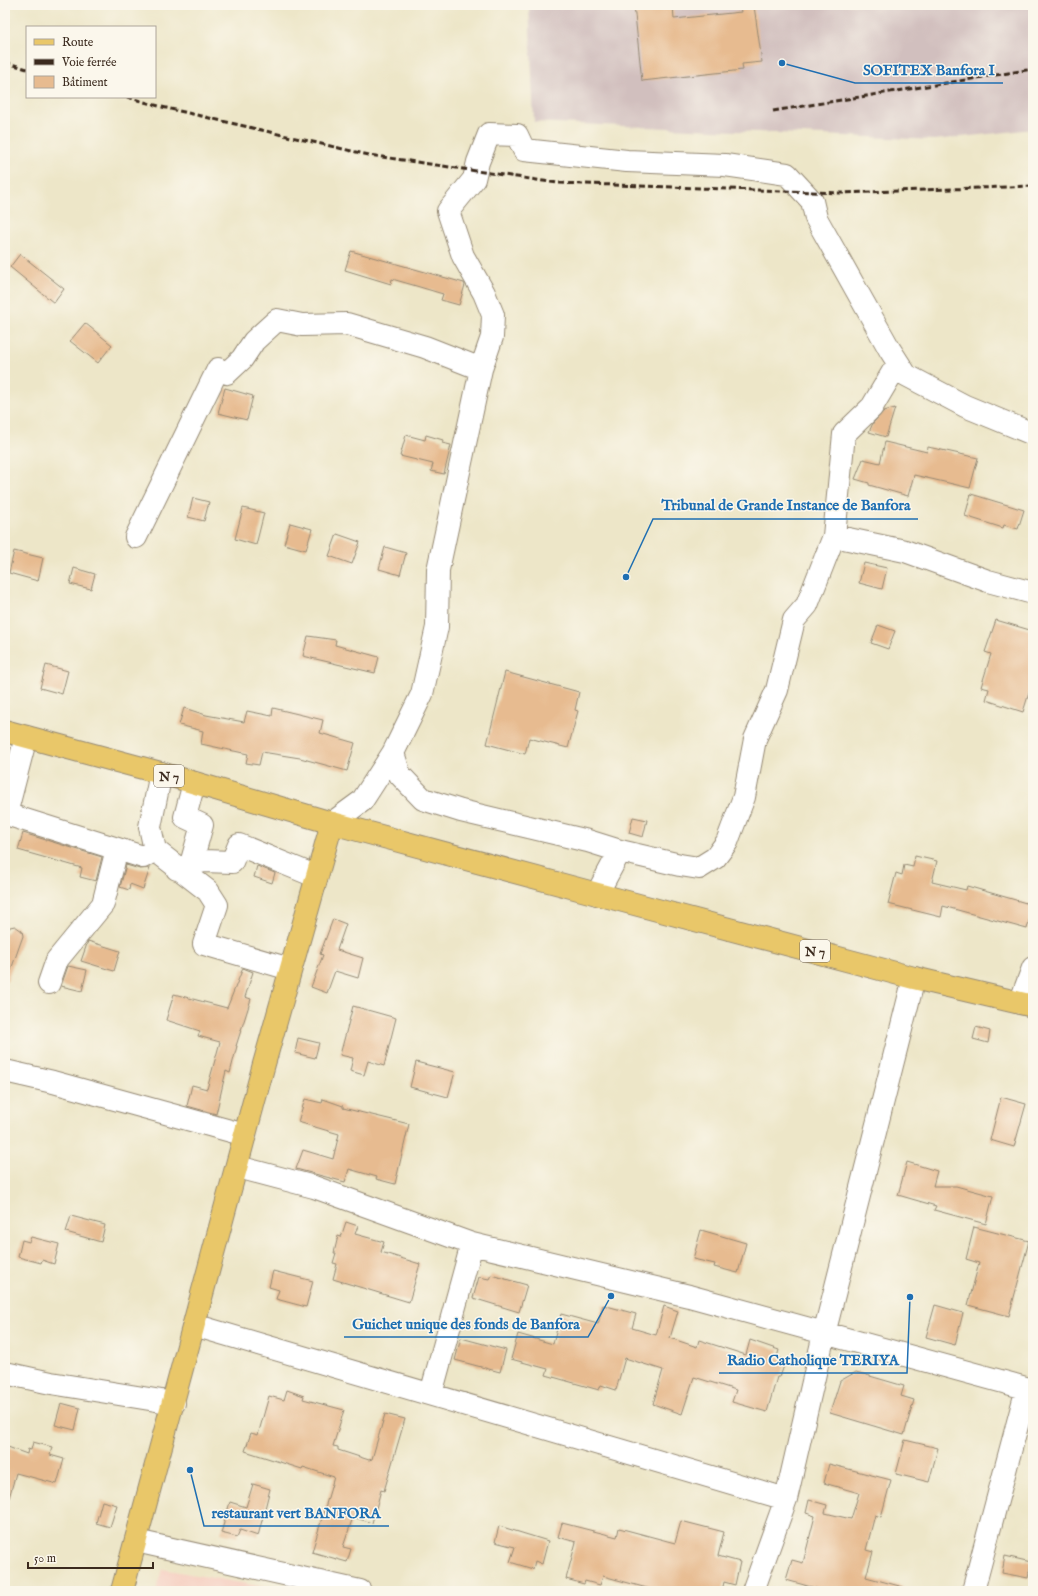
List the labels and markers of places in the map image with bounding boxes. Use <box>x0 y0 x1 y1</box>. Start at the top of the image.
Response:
callout: SOFITEX Banfora I <box>855 56 1003 83</box>
callout: Tribunal de Grande Instance de Banfora <box>653 492 918 519</box>
callout: Guichet unique des fonds de Banfora <box>344 1310 588 1337</box>
callout: Radio Catholique TERIYA <box>719 1346 907 1373</box>
callout: restaurant vert BANFORA <box>204 1499 389 1526</box>

